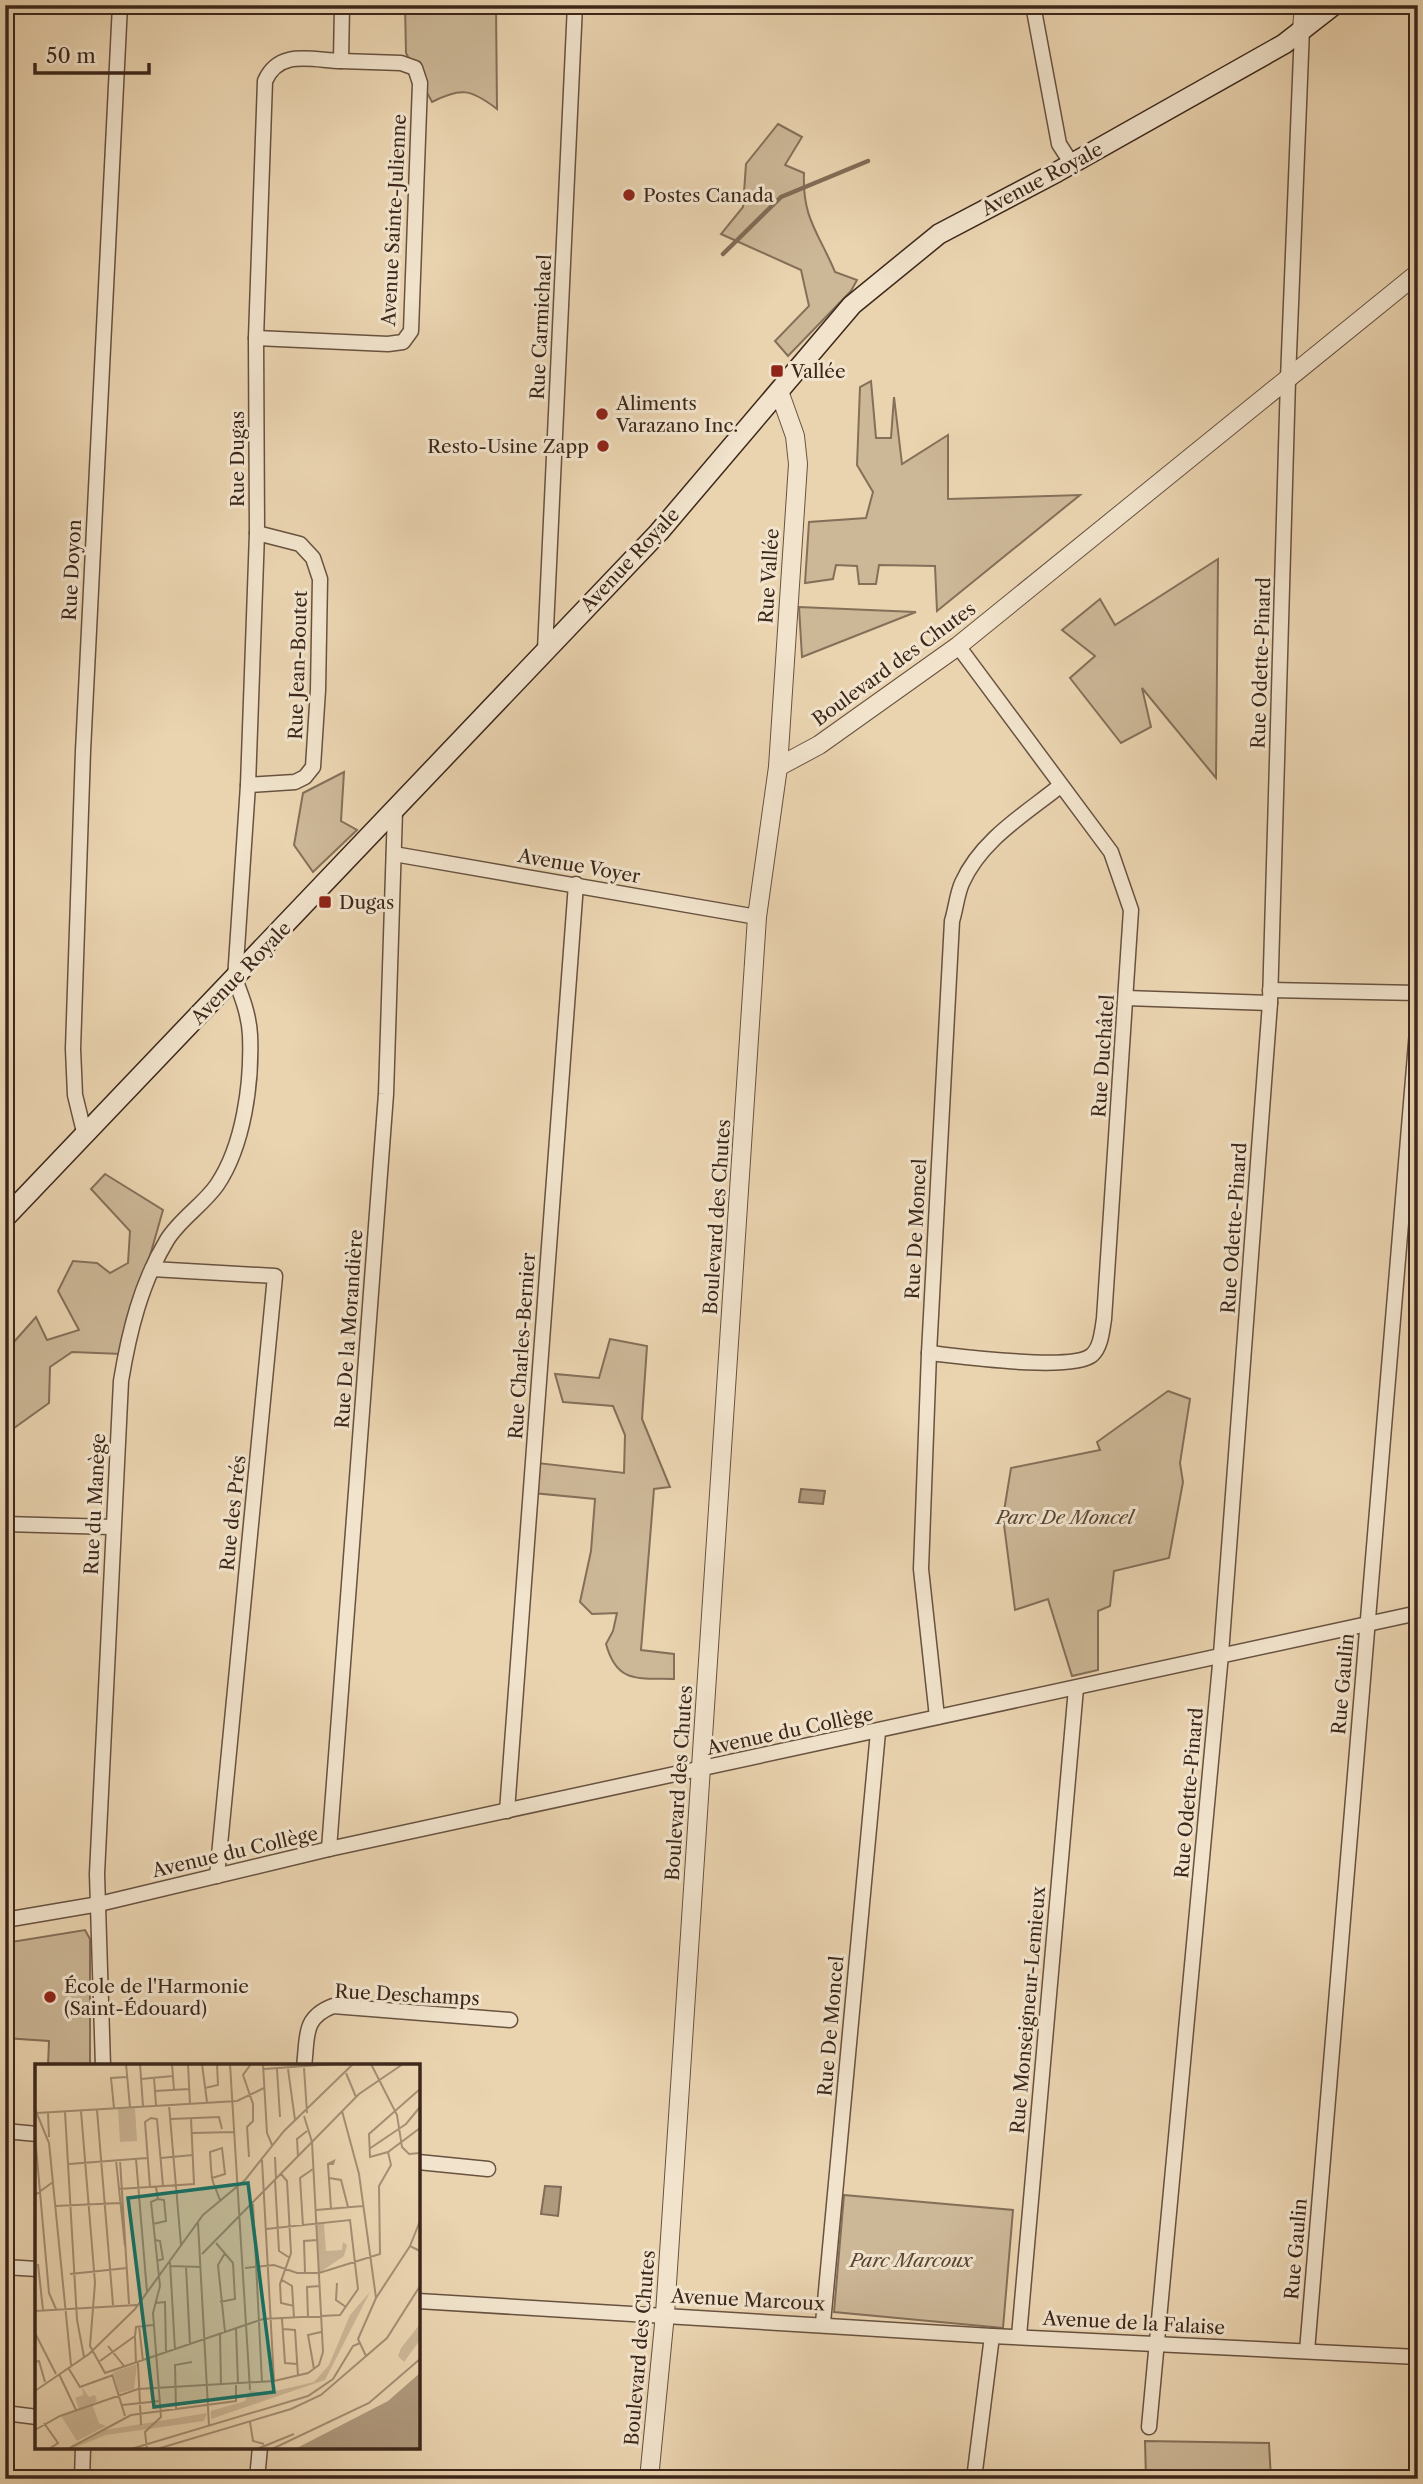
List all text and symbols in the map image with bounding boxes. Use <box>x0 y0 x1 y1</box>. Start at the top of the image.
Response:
scale bar <box>35 32 149 76</box>
text: 50 m <box>46 43 96 68</box>
street label: Avenue Sainte-Julienne <box>377 113 411 328</box>
street label: Avenue Royale <box>977 137 1106 221</box>
place label: Postes Canada <box>643 184 774 207</box>
marker: Postes Canada <box>621 187 637 203</box>
street label: Rue Carmichael <box>526 253 556 400</box>
place label: Vallée <box>790 360 846 383</box>
marker: Vallée <box>769 363 785 379</box>
place label: Aliments Varazano Inc. <box>615 392 738 437</box>
marker: Aliments Varazano Inc. <box>594 406 610 422</box>
street label: Rue Dugas <box>226 411 249 507</box>
place label: Resto-Usine Zapp <box>427 435 589 458</box>
marker: Resto-Usine Zapp <box>595 438 611 454</box>
street label: Avenue Royale <box>575 503 684 618</box>
street label: Rue Doyon <box>58 519 86 621</box>
street label: Rue Vallée <box>754 528 784 624</box>
street label: Rue Odette-Pinard <box>1247 576 1276 749</box>
street label: Rue Jean-Boutet <box>284 590 312 740</box>
street label: Boulevard des Chutes <box>808 597 980 731</box>
street label: Avenue Voyer <box>515 844 642 888</box>
place label: Dugas <box>339 891 394 914</box>
marker: Dugas <box>317 894 333 910</box>
street label: Avenue Royale <box>186 917 296 1030</box>
street label: Rue Duchâtel <box>1087 993 1119 1118</box>
street label: Boulevard des Chutes <box>699 1118 735 1316</box>
street label: Rue Odette-Pinard <box>1217 1141 1251 1314</box>
street label: Rue De Moncel <box>901 1158 931 1300</box>
street label: Rue De la Morandière <box>331 1229 367 1429</box>
street label: Rue Charles-Bernier <box>504 1252 540 1440</box>
street label: Rue du Manège <box>80 1433 110 1575</box>
street label: Rue des Prés <box>215 1454 251 1572</box>
park label: Parc De Moncel <box>994 1506 1136 1529</box>
street label: Rue Gaulin <box>1327 1632 1359 1736</box>
street label: Boulevard des Chutes <box>661 1684 697 1882</box>
street label: Avenue du Collège <box>704 1702 875 1760</box>
street label: Rue Odette-Pinard <box>1170 1706 1208 1879</box>
street label: Avenue du Collège <box>149 1822 320 1883</box>
street label: Rue Monseigneur-Lemieux <box>1006 1884 1050 2135</box>
street label: Rue De Moncel <box>813 1954 849 2097</box>
place label: École de l'Harmonie (Saint-Édouard) <box>64 1975 249 2020</box>
street label: Rue Deschamps <box>334 1980 480 2010</box>
marker: École de l'Harmonie (Saint-Édouard) <box>42 1989 58 2005</box>
inset map <box>35 2064 420 2449</box>
street label: Rue Gaulin <box>1280 2197 1312 2301</box>
street label: Boulevard des Chutes <box>620 2249 660 2447</box>
park label: Parc Marcoux <box>848 2249 973 2272</box>
street label: Avenue Marcoux <box>670 2284 826 2316</box>
street label: Avenue de la Falaise <box>1041 2307 1226 2339</box>

